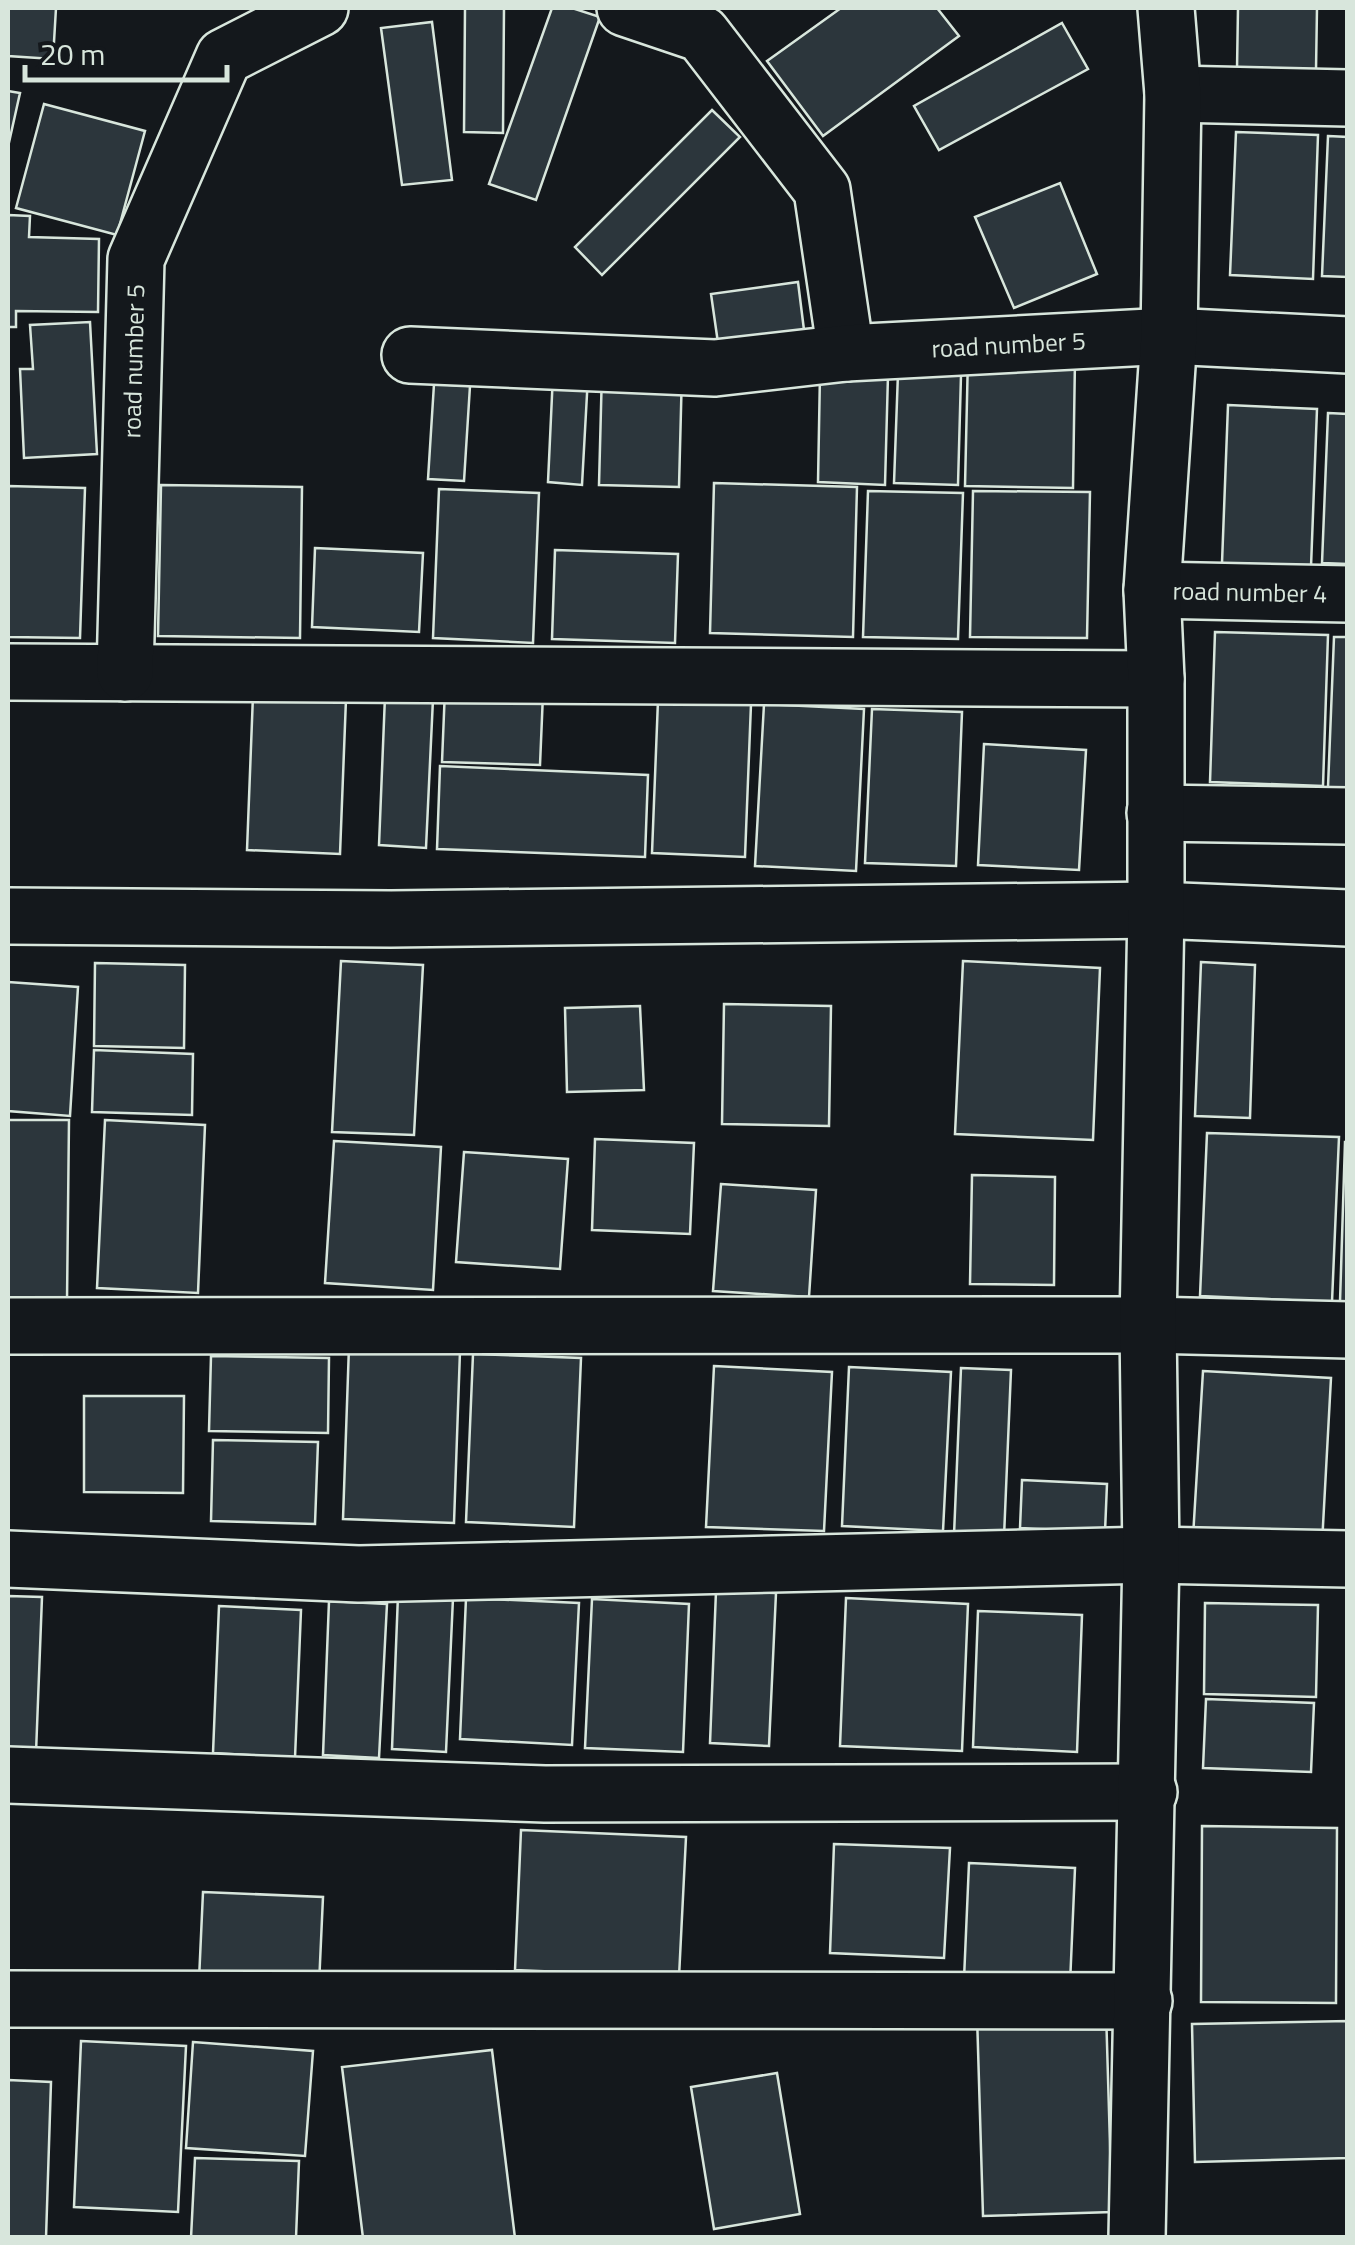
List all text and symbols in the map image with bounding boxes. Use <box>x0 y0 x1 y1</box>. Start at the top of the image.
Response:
scale bar <box>25 20 228 82</box>
text: 20 m <box>40 31 105 77</box>
street label: road number 5 <box>112 283 154 439</box>
street label: road number 5 <box>931 321 1087 367</box>
street label: road number 4 <box>1172 571 1328 613</box>

